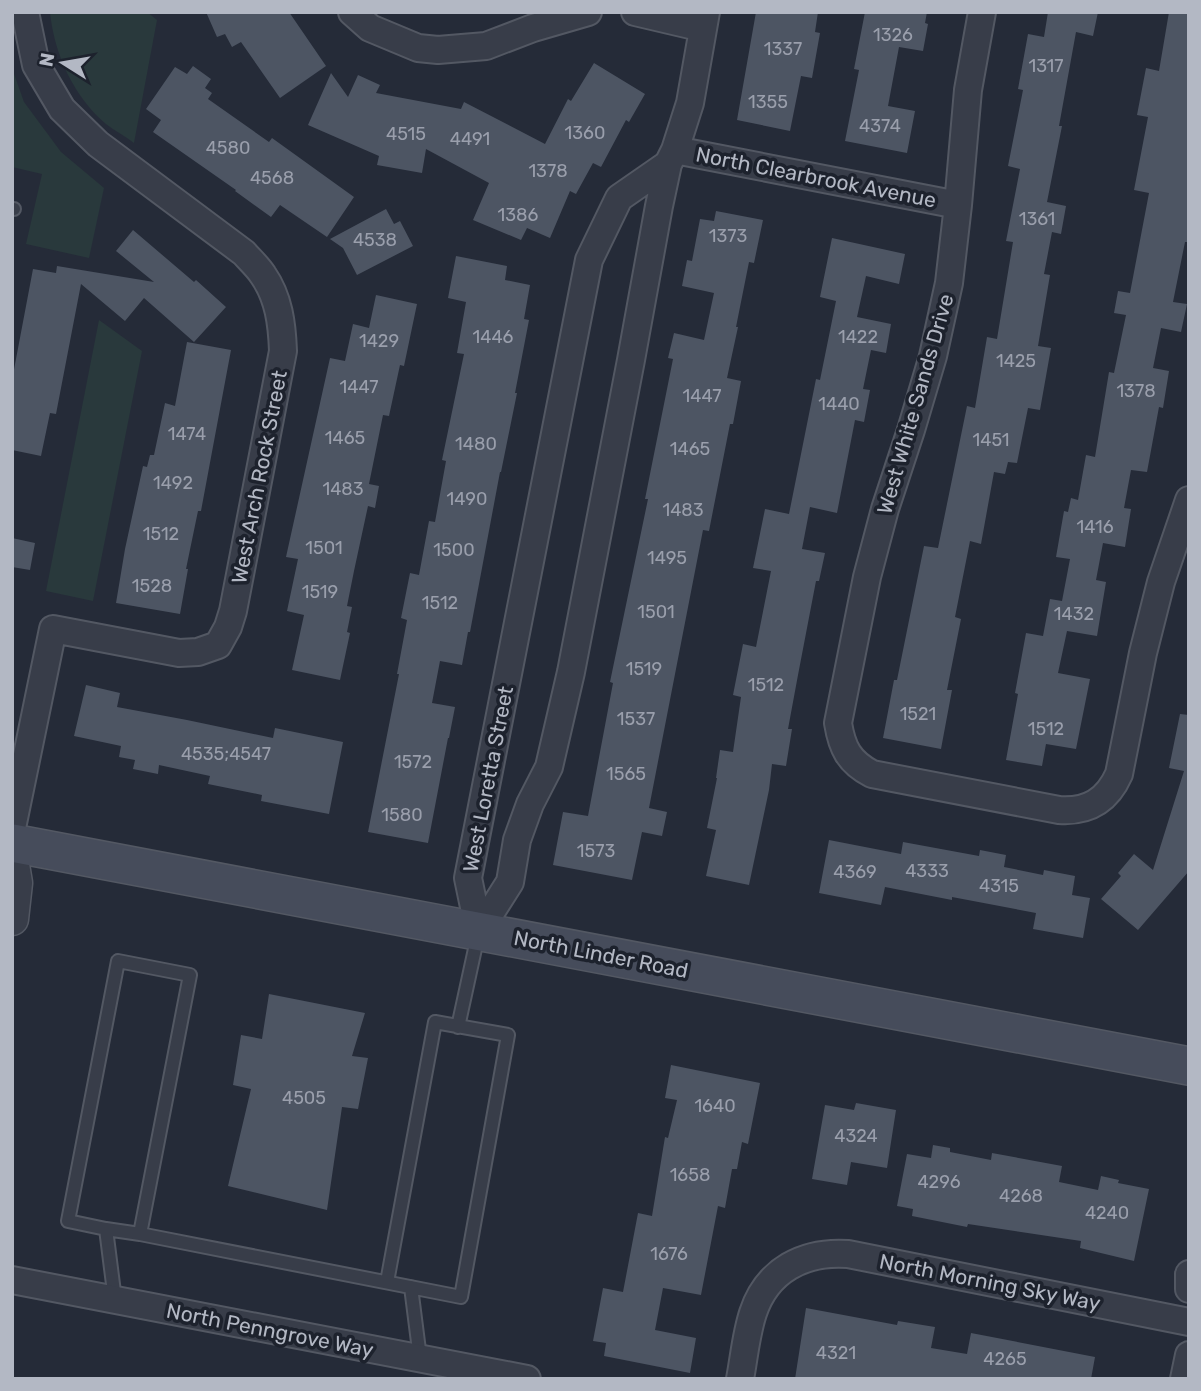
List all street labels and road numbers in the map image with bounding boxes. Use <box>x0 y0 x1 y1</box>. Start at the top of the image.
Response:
street label: North Clearbrook Avenue <box>694 141 938 213</box>
street label: West White Sands Drive <box>872 291 958 517</box>
street label: West Arch Rock Street <box>226 368 292 586</box>
street label: West Loretta Street <box>458 684 518 874</box>
street label: North Linder Road <box>512 925 690 983</box>
street label: North Morning Sky Way <box>877 1248 1103 1316</box>
street label: North Penngrove Way <box>164 1298 376 1362</box>

